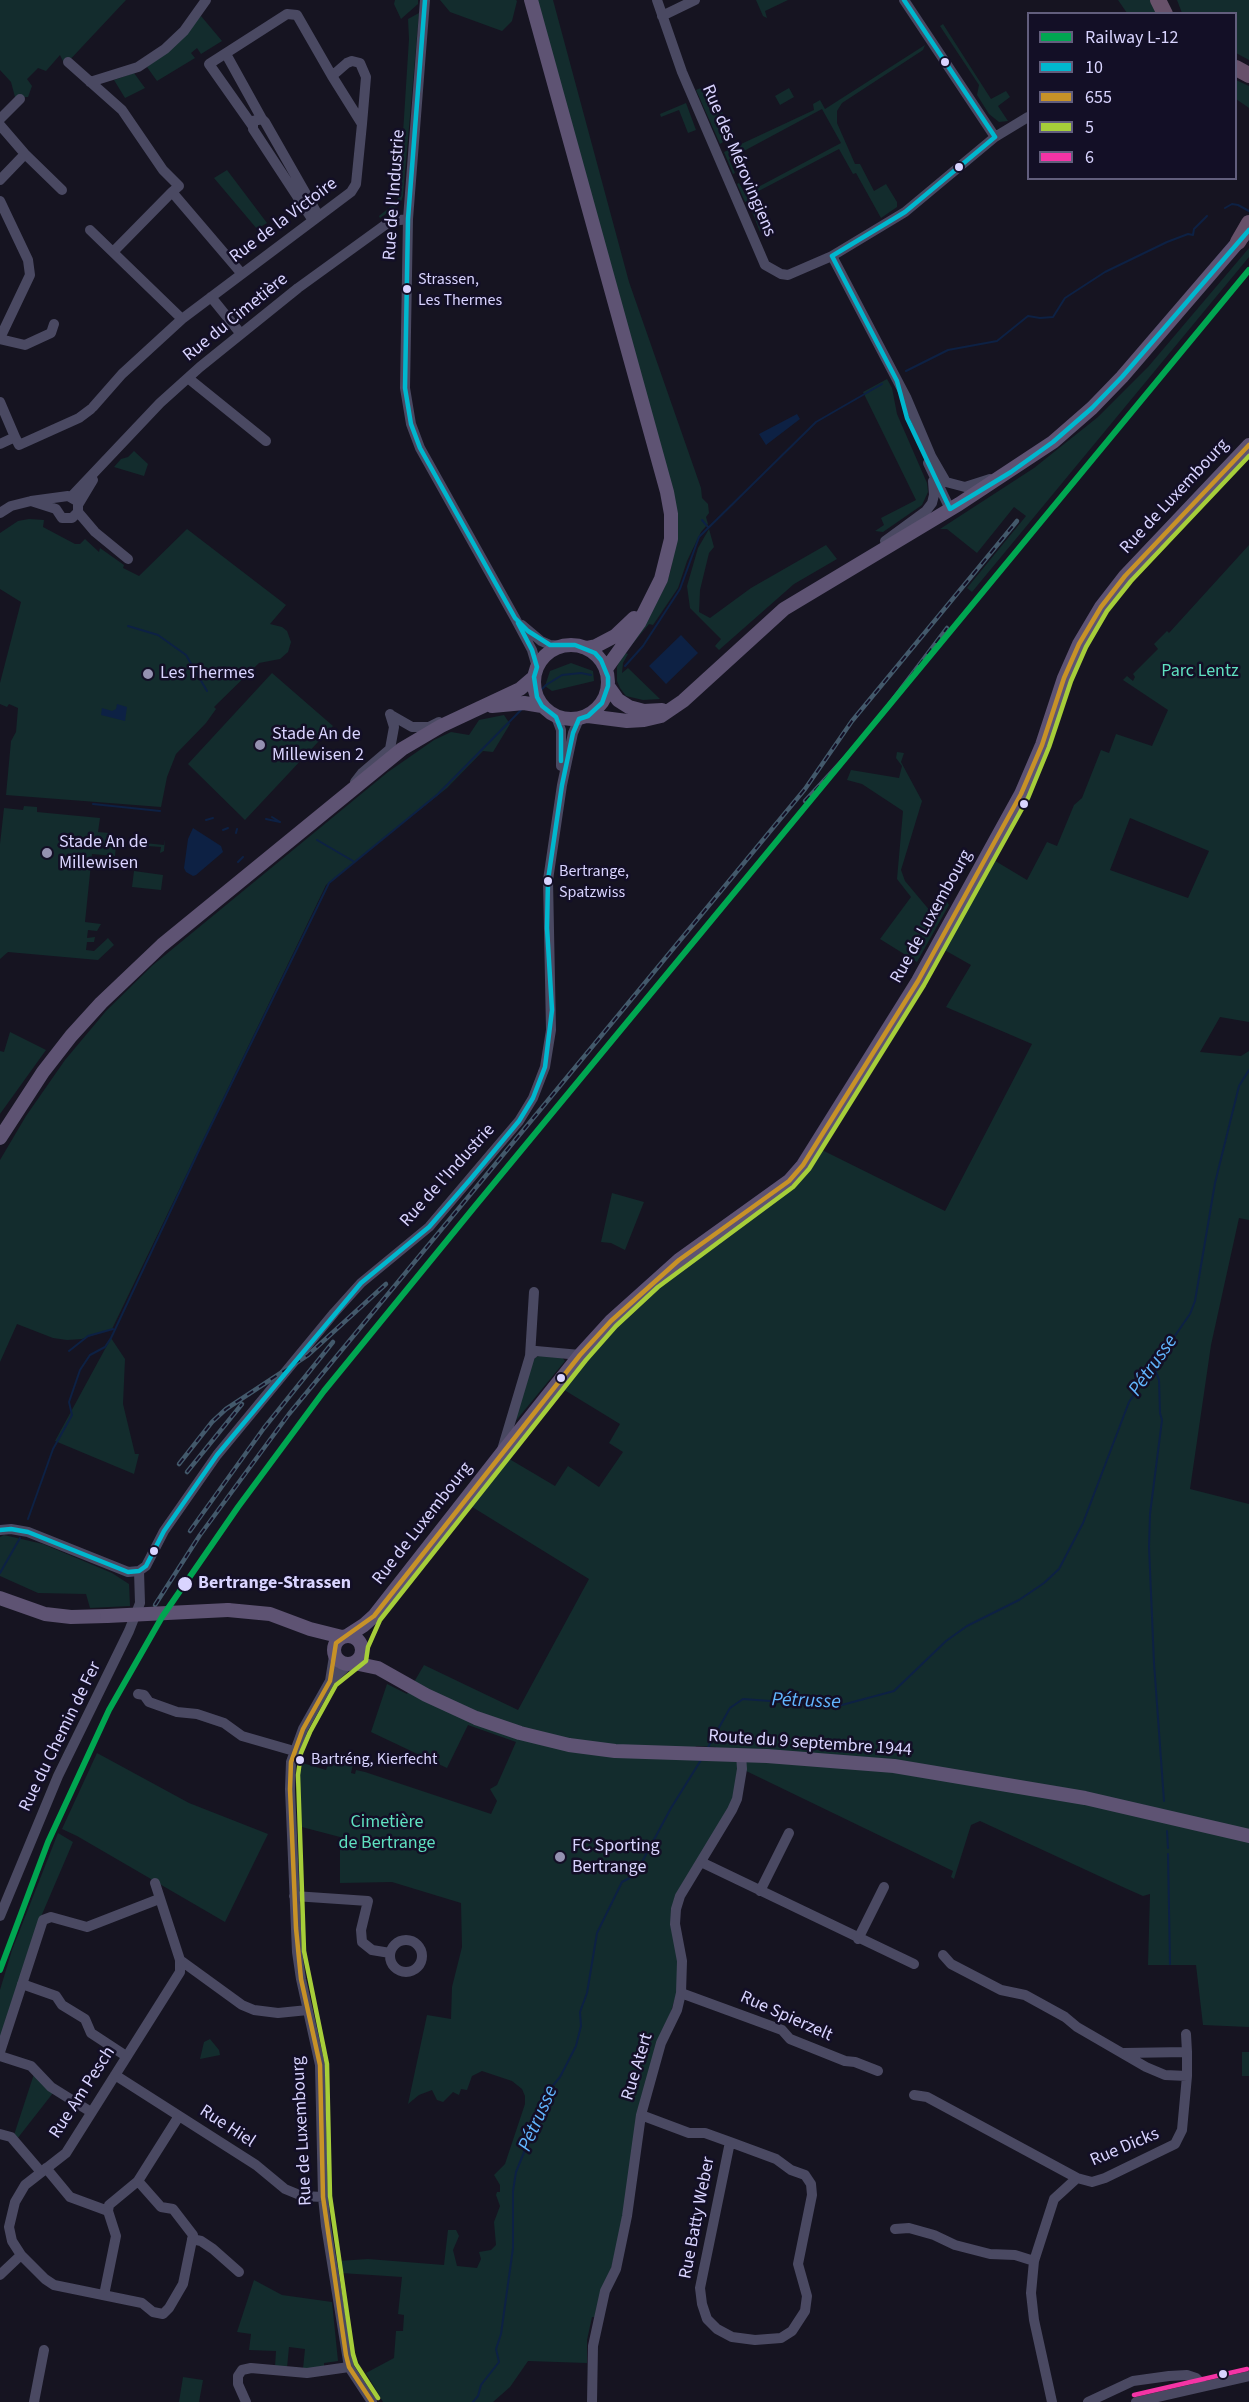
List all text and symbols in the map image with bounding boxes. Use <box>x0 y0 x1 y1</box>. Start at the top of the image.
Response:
legend <box>1027 12 1237 180</box>
text: Railway L-12 <box>1085 25 1178 50</box>
text: 10 <box>1085 55 1103 80</box>
unlabelled marker <box>939 56 951 68</box>
street label: Rue des Mérovingiens <box>696 82 780 240</box>
text: 655 <box>1085 85 1112 110</box>
text: 5 <box>1085 115 1094 140</box>
street label: Rue de l'Industrie <box>380 129 410 261</box>
text: 6 <box>1085 145 1094 170</box>
unlabelled marker <box>953 161 965 173</box>
street label: Rue de la Victoire <box>226 174 342 268</box>
street label: Rue du Cimetière <box>179 269 293 367</box>
place label: Strassen, Les Thermes <box>418 270 502 308</box>
marker: Strassen, Les Thermes <box>401 283 413 295</box>
street label: Rue de Luxembourg <box>1116 435 1234 559</box>
park label: Parc Lentz <box>1161 661 1239 683</box>
place label: Les Thermes <box>160 663 255 685</box>
marker: Les Thermes <box>141 667 155 681</box>
place label: Stade An de Millewisen 2 <box>272 724 364 766</box>
marker: Stade An de Millewisen 2 <box>253 738 267 752</box>
unlabelled marker <box>1018 798 1030 810</box>
place label: Stade An de Millewisen <box>59 832 148 874</box>
marker: Stade An de Millewisen <box>40 846 54 860</box>
street label: Rue de Luxembourg <box>886 846 978 988</box>
place label: Bertrange, Spatzwiss <box>559 862 629 900</box>
marker: Bertrange, Spatzwiss <box>542 875 554 887</box>
street label: Rue de l'Industrie <box>396 1120 500 1232</box>
water label: Pétrusse <box>1124 1331 1184 1401</box>
unlabelled marker <box>555 1372 567 1384</box>
street label: Rue de Luxembourg <box>368 1458 478 1590</box>
unlabelled marker <box>148 1545 160 1557</box>
place label: Bertrange-Strassen <box>198 1573 351 1595</box>
marker: Bertrange-Strassen <box>176 1575 194 1593</box>
street label: Rue du Chemin de Fer <box>15 1659 107 1815</box>
water label: Pétrusse <box>771 1689 841 1715</box>
street label: Route du 9 septembre 1944 <box>707 1726 913 1762</box>
place label: Bartréng, Kierfecht <box>311 1750 437 1770</box>
marker: Bartréng, Kierfecht <box>294 1754 306 1766</box>
park label: Cimetière de Bertrange <box>339 1812 435 1854</box>
place label: FC Sporting Bertrange <box>572 1836 660 1878</box>
marker: FC Sporting Bertrange <box>553 1850 567 1864</box>
street label: Rue Spierzelt <box>736 1987 836 2047</box>
street label: Rue Atert <box>618 2031 658 2103</box>
street label: Rue Am Pesch <box>45 2043 121 2143</box>
street label: Rue de Luxembourg <box>288 2056 318 2206</box>
water label: Pétrusse <box>514 2082 564 2156</box>
street label: Rue Hiel <box>195 2101 259 2153</box>
street label: Rue Dicks <box>1087 2124 1163 2172</box>
street label: Rue Batty Weber <box>676 2155 720 2281</box>
unlabelled marker <box>1217 2368 1229 2380</box>

